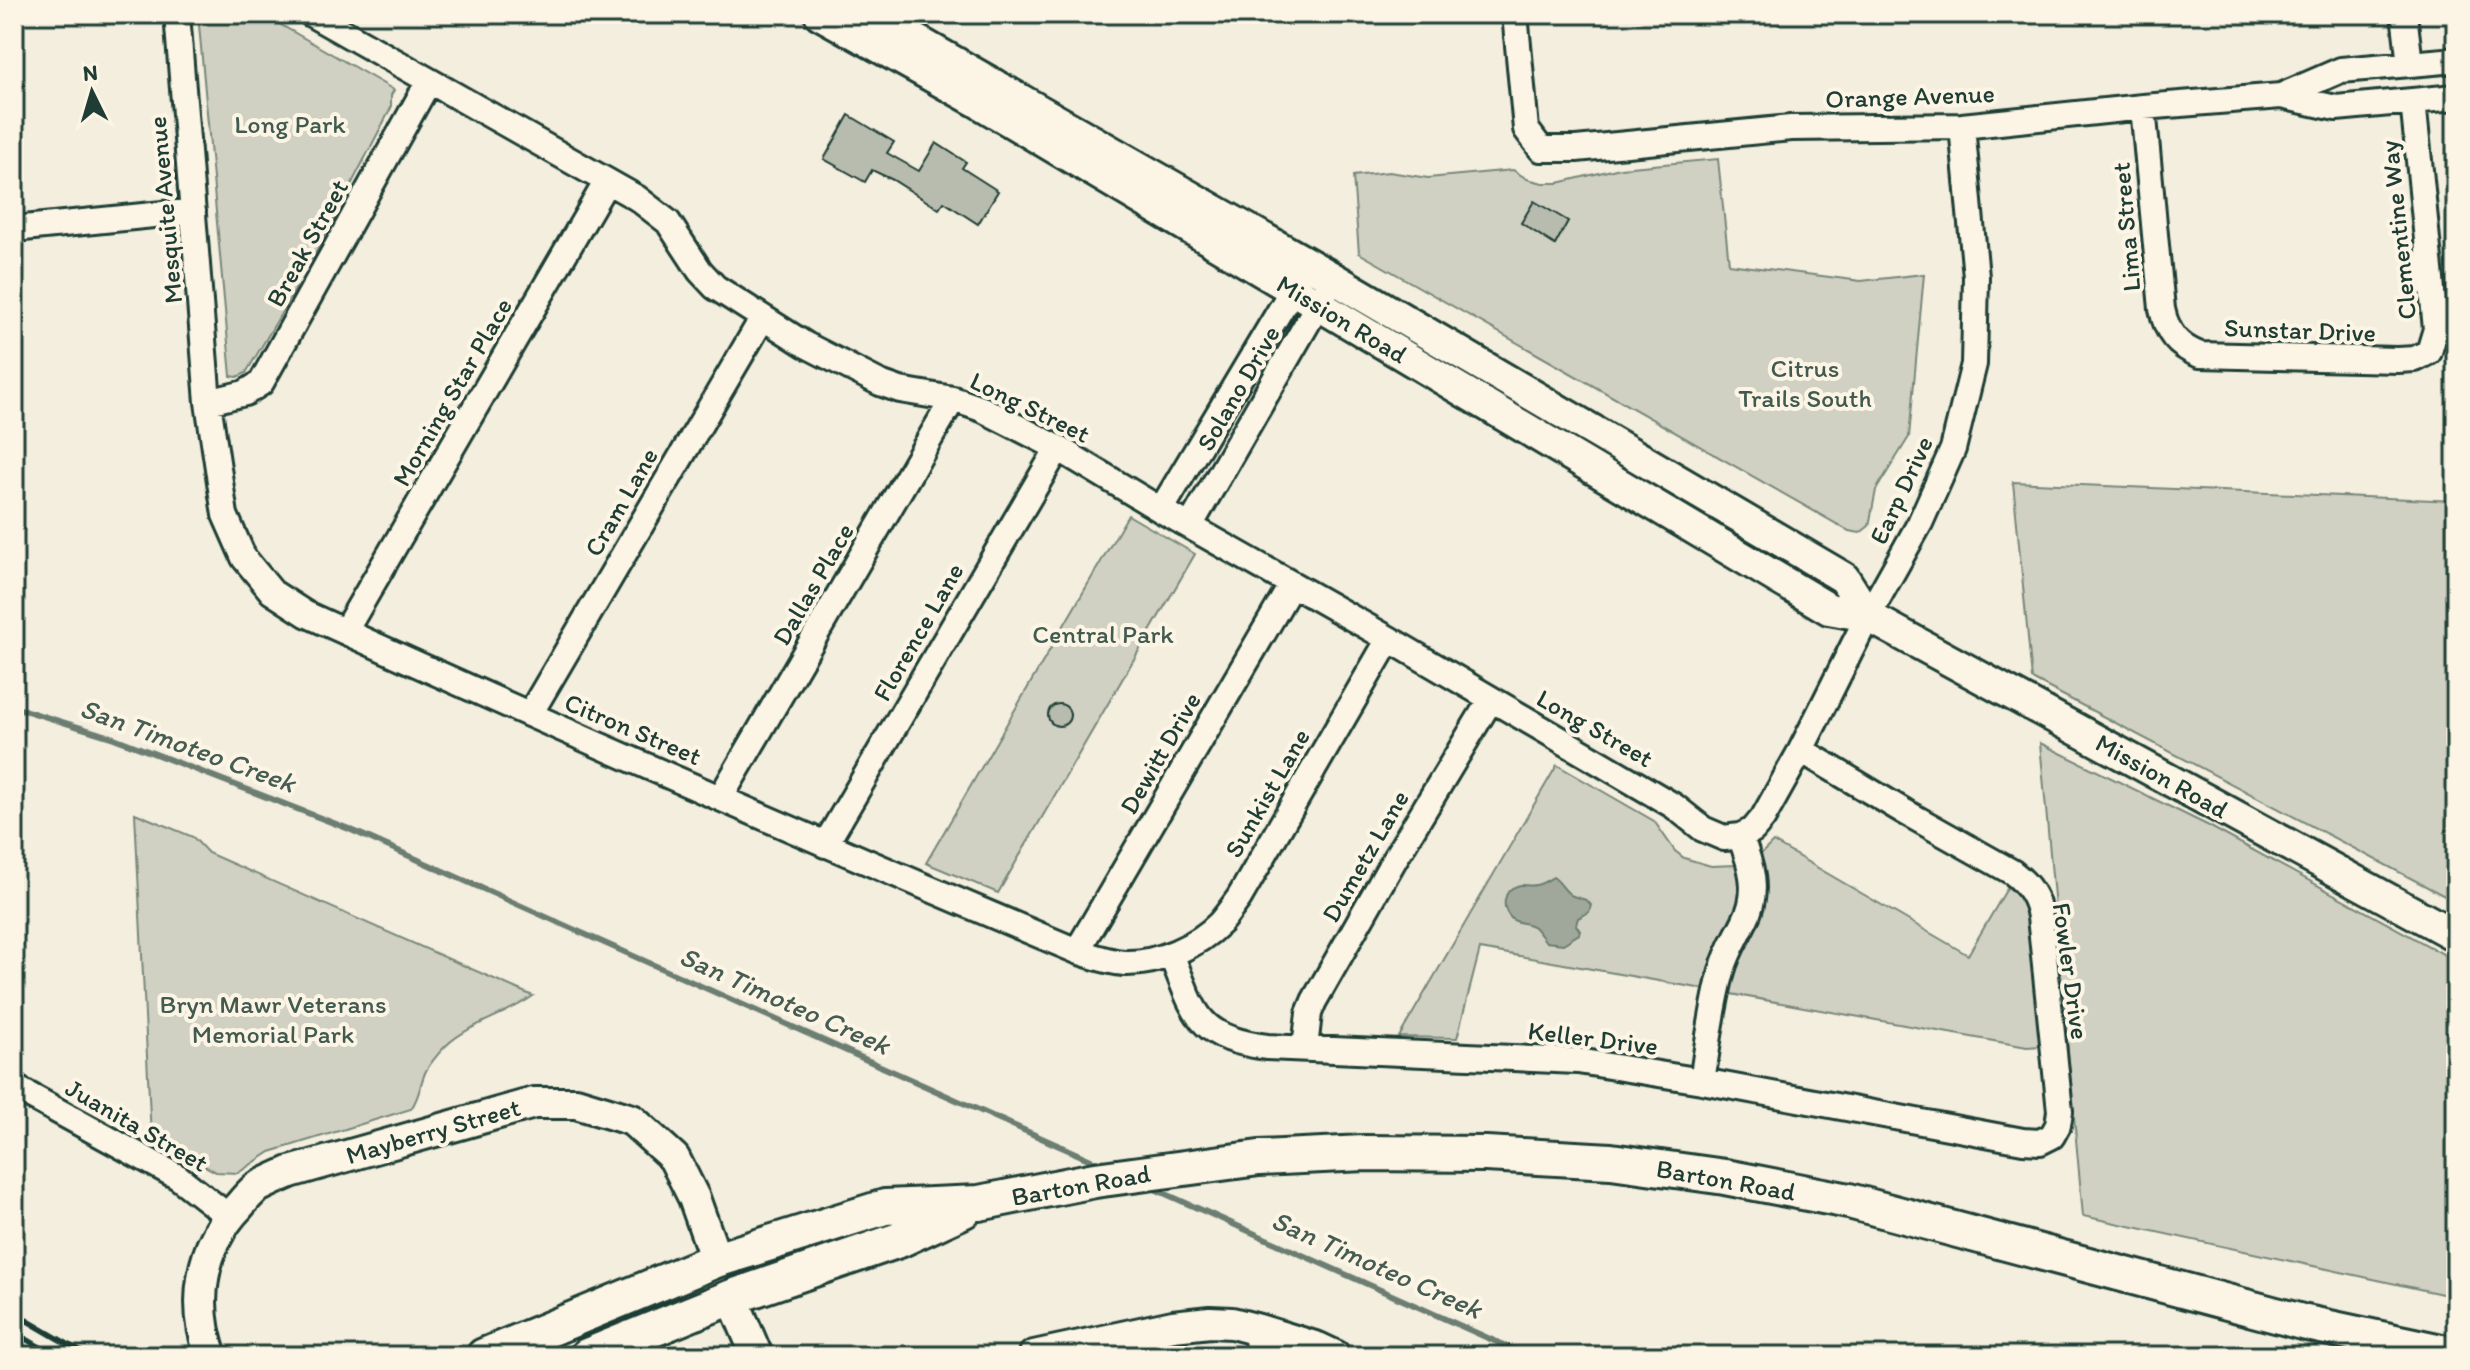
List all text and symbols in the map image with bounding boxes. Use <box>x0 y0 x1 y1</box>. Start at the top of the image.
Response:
north arrow <box>52 52 132 132</box>
text: N <box>82 58 99 87</box>
street label: Orange Avenue <box>1825 77 1995 115</box>
park label: Long Park <box>234 108 346 140</box>
street label: Mesquite Avenue <box>141 115 189 305</box>
street label: Clementine Way <box>2373 139 2423 321</box>
street label: Lima Street <box>2104 161 2148 293</box>
street label: Break Street <box>259 173 355 312</box>
street label: Mission Road <box>1271 268 1414 371</box>
street label: Morning Star Place <box>385 292 519 492</box>
street label: Sunstar Drive <box>2223 311 2377 349</box>
street label: Solano Drive <box>1189 320 1287 456</box>
park label: Citrus Trails South <box>1738 352 1872 414</box>
street label: Long Street <box>965 364 1095 450</box>
street label: Earp Drive <box>1862 431 1940 549</box>
street label: Cram Lane <box>577 442 665 562</box>
street label: Dallas Place <box>765 517 861 651</box>
street label: Florence Lane <box>866 557 970 707</box>
park label: Central Park <box>1032 618 1174 650</box>
street label: Long Street <box>1531 682 1659 774</box>
street label: Citron Street <box>560 686 706 772</box>
street label: Dewitt Drive <box>1112 686 1208 820</box>
water label: San Timoteo Creek <box>76 690 302 800</box>
street label: Sunkist Lane <box>1217 723 1317 863</box>
street label: Mission Road <box>2090 726 2234 826</box>
street label: Dumetz Lane <box>1314 784 1416 928</box>
street label: Fowler Drive <box>2046 900 2096 1042</box>
water label: San Timoteo Creek <box>675 938 897 1062</box>
park label: Bryn Mawr Veterans Memorial Park <box>159 988 387 1050</box>
street label: Keller Drive <box>1526 1014 1660 1062</box>
street label: Juanita Street <box>60 1071 214 1179</box>
street label: Mayberry Street <box>342 1091 524 1171</box>
street label: Barton Road <box>1654 1152 1799 1208</box>
street label: Barton Road <box>1009 1157 1154 1213</box>
water label: San Timoteo Creek <box>1267 1202 1489 1326</box>

